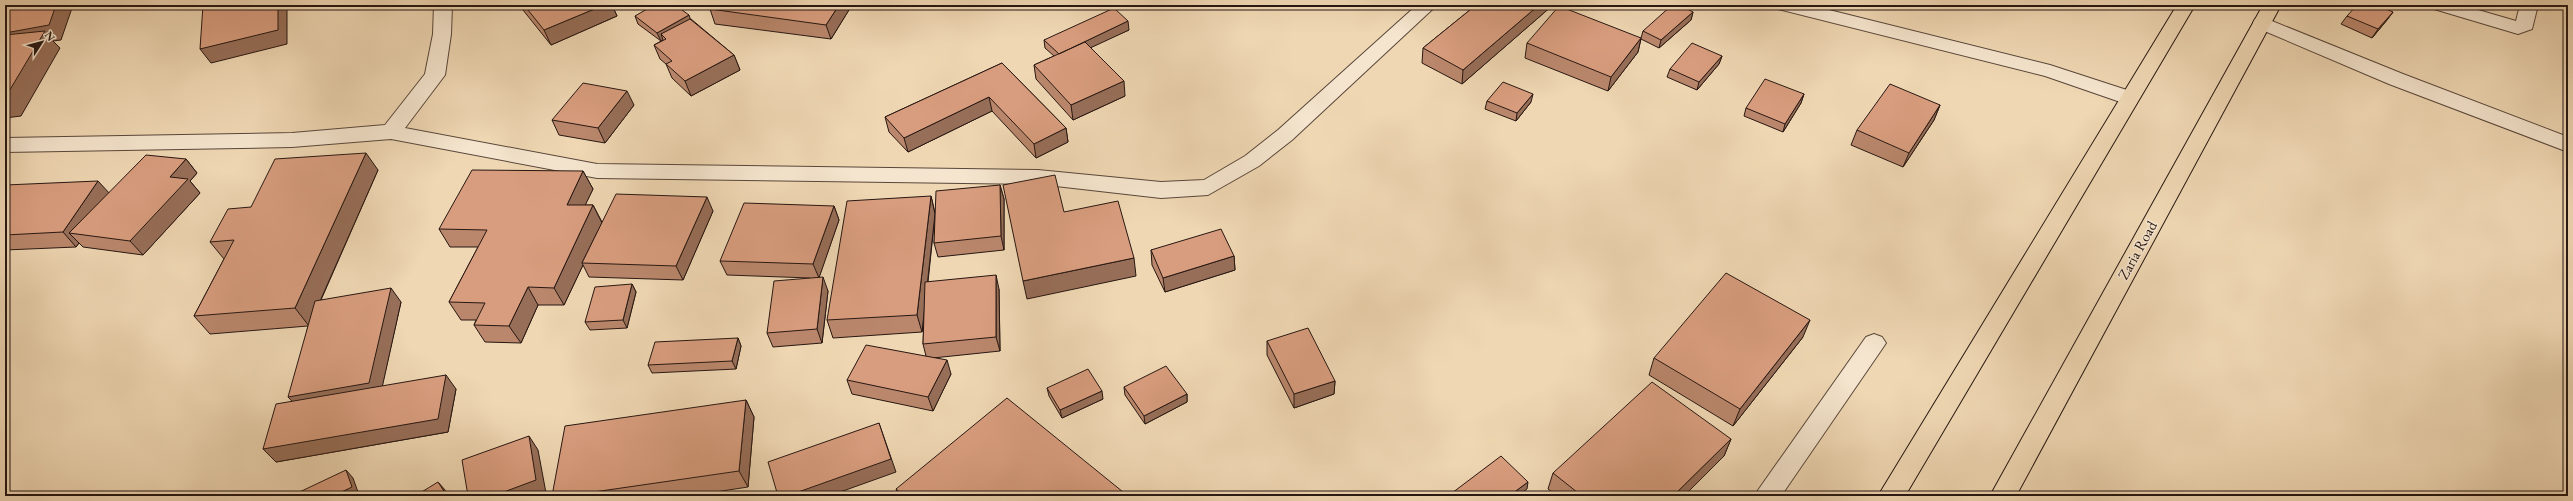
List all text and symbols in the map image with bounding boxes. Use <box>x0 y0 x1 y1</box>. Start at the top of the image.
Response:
north arrow <box>22 22 62 62</box>
text: N <box>42 28 58 44</box>
street label: Zaria Road <box>2113 217 2161 283</box>

